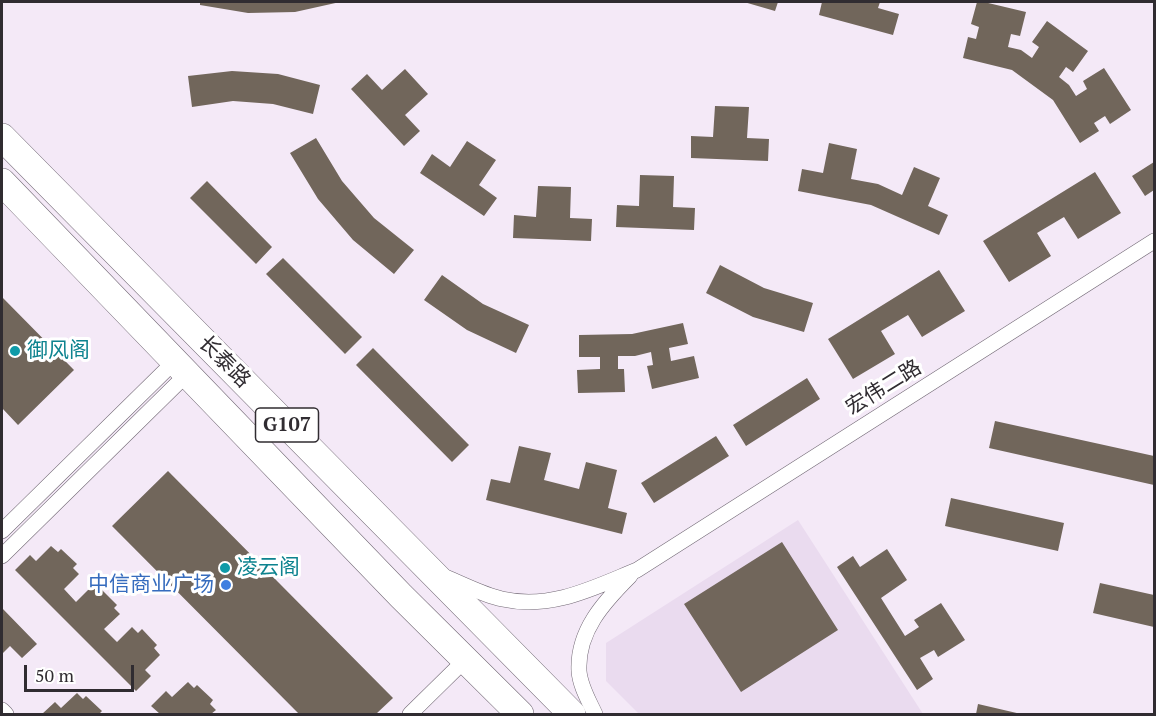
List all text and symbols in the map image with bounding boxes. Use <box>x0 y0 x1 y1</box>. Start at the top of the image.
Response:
street label: 长泰路 <box>193 331 255 393</box>
place label: 御风阁 <box>27 338 90 364</box>
marker: 御风阁 <box>8 344 22 358</box>
street label: 宏伟二路 <box>842 355 926 421</box>
road number: G107 <box>256 408 318 442</box>
place label: 凌云阁 <box>237 555 300 581</box>
marker: 凌云阁 <box>218 561 232 575</box>
place label: 中信商业广场 <box>88 572 214 598</box>
marker: 中信商业广场 <box>219 578 233 592</box>
scale bar <box>27 653 136 691</box>
text: 50 m <box>35 663 74 687</box>

